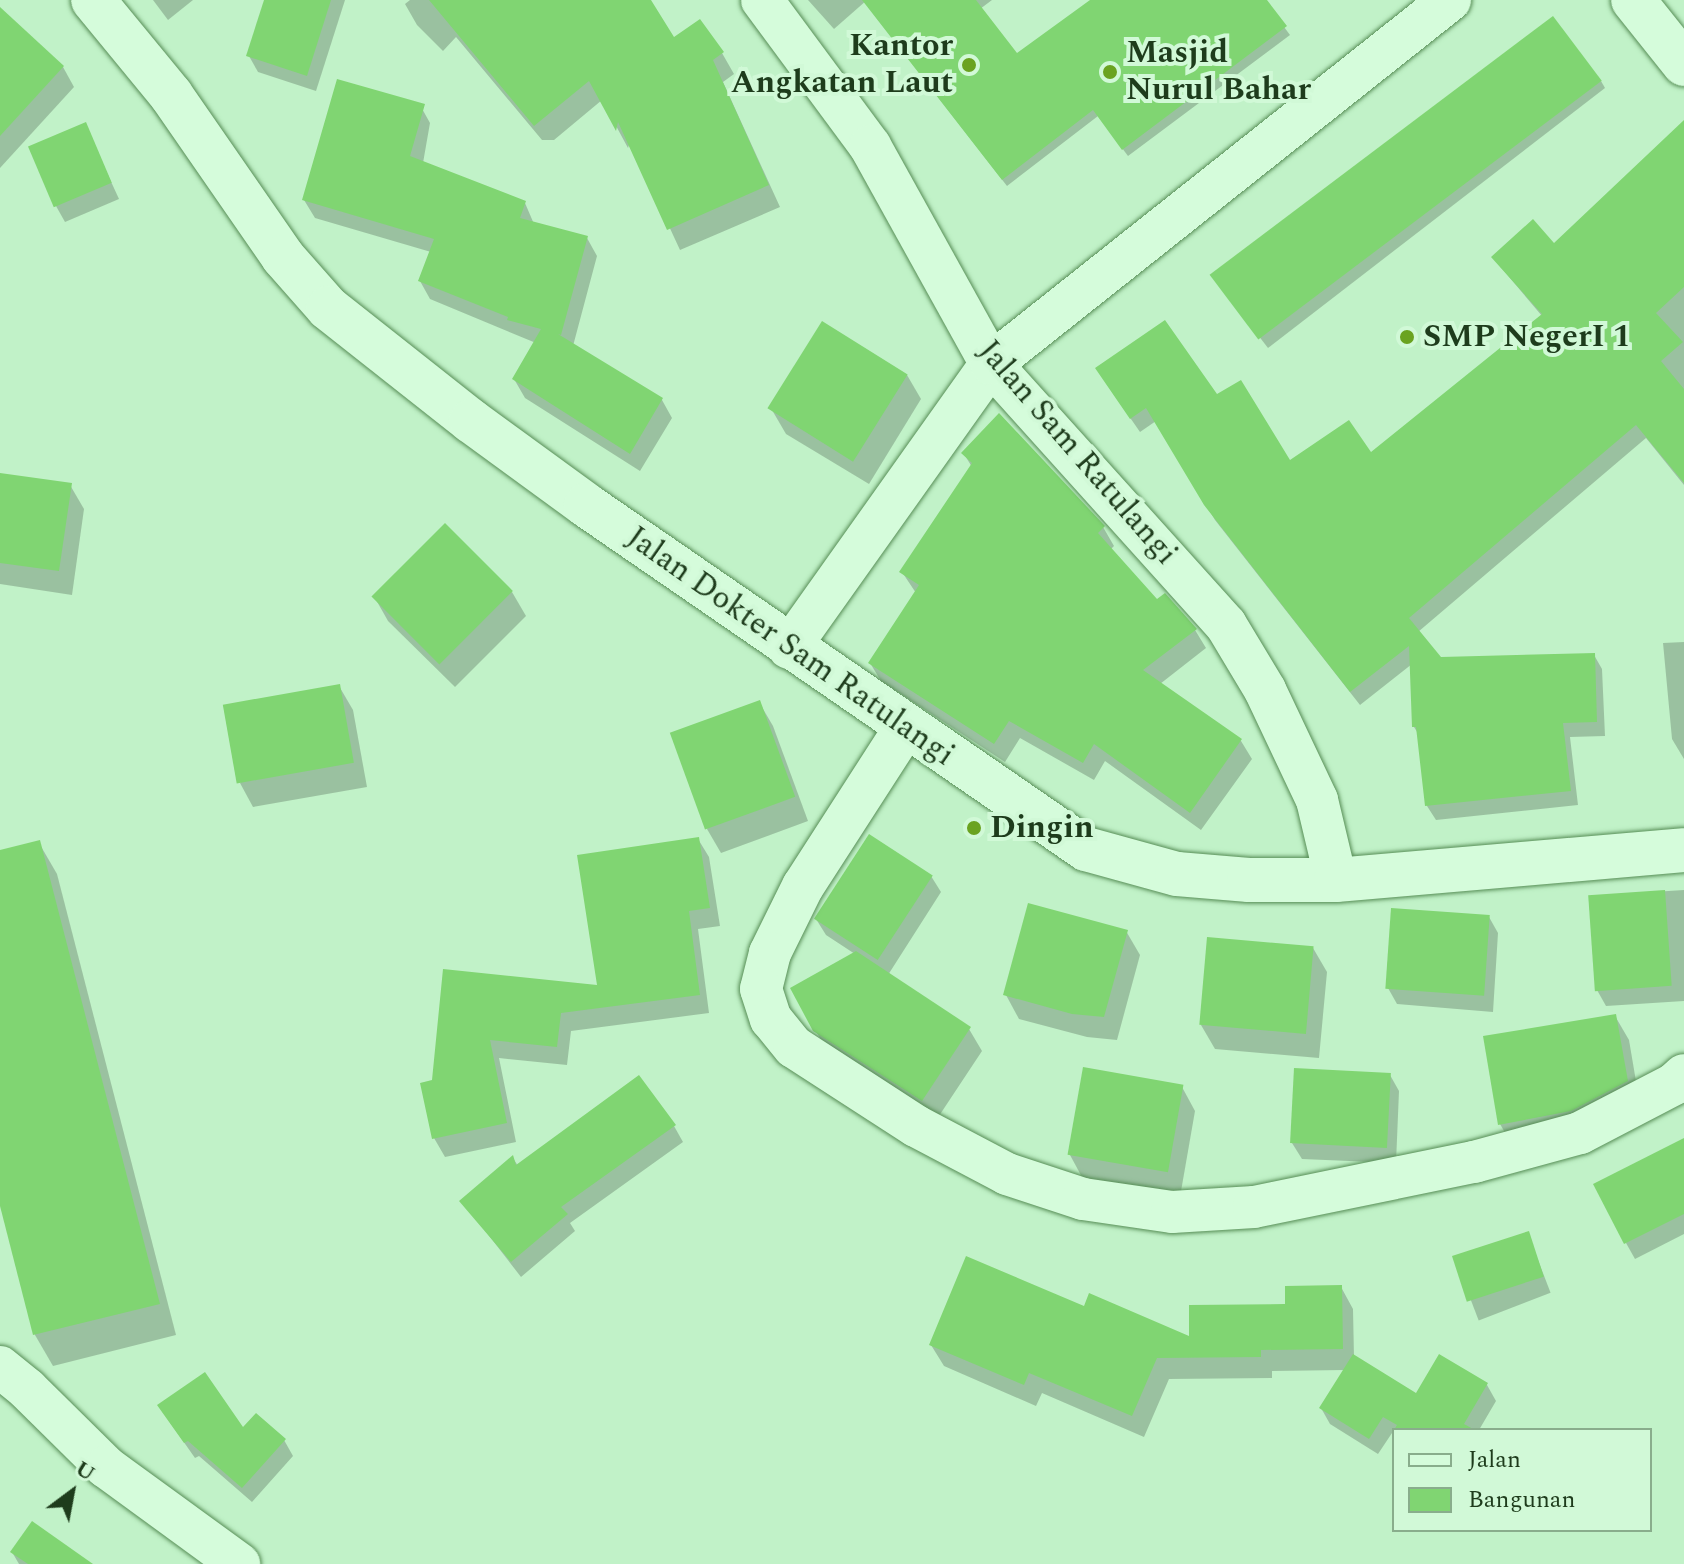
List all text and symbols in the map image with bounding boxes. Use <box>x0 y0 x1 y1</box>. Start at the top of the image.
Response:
place label: Kantor Angkatan Laut <box>731 28 953 103</box>
place label: Masjid Nurul Bahar <box>1126 35 1311 110</box>
marker: Kantor Angkatan Laut <box>960 56 978 74</box>
marker: Masjid Nurul Bahar <box>1101 63 1119 81</box>
place label: SMP NegerI 1 <box>1423 318 1631 356</box>
marker: SMP NegerI 1 <box>1398 328 1416 346</box>
street label: Jalan Sam Ratulangi <box>969 333 1185 573</box>
street label: Jalan Dokter Sam Ratulangi <box>619 519 961 775</box>
place label: Dingin <box>990 809 1094 847</box>
marker: Dingin <box>965 819 983 837</box>
legend <box>1392 1428 1652 1532</box>
text: Jalan <box>1468 1442 1521 1478</box>
north arrow <box>32 1452 112 1532</box>
text: U <box>68 1452 102 1490</box>
text: Bangunan <box>1468 1482 1576 1518</box>

